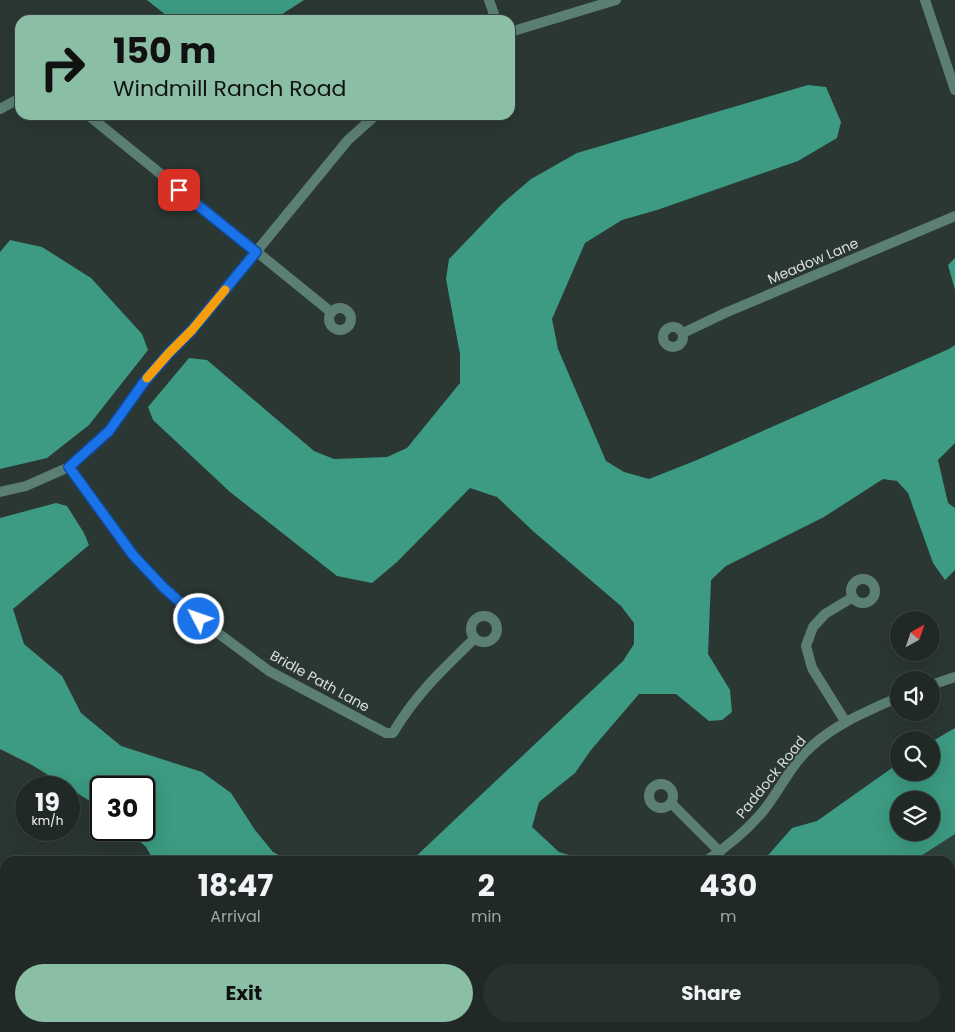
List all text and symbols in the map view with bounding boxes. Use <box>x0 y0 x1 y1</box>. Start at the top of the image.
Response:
text: 150 m <box>113 26 216 75</box>
icon: right <box>30 35 95 100</box>
text: Windmill Ranch Road <box>113 73 346 104</box>
pin <box>158 169 200 211</box>
icon: arrive <box>165 176 193 204</box>
street label: Meadow Lane <box>764 233 862 289</box>
position arrow <box>172 592 224 644</box>
north arrow <box>890 611 940 661</box>
map controls <box>890 611 940 841</box>
street label: Bridle Path Lane <box>267 645 374 717</box>
button: sound <box>890 671 940 721</box>
street label: Paddock Road <box>731 731 811 823</box>
button: search <box>890 731 940 781</box>
speed limit sign: 30 <box>90 776 155 841</box>
text: 19 <box>35 785 60 820</box>
button: layers <box>890 791 940 841</box>
text: km/h <box>32 812 63 829</box>
text: 18:47 <box>198 864 273 907</box>
text: 2 <box>478 864 495 907</box>
text: 430 <box>699 864 757 907</box>
text: Arrival <box>210 905 261 928</box>
text: min <box>471 905 502 928</box>
text: m <box>720 905 737 928</box>
button: Exit <box>15 964 473 1022</box>
button: Share <box>483 964 940 1022</box>

